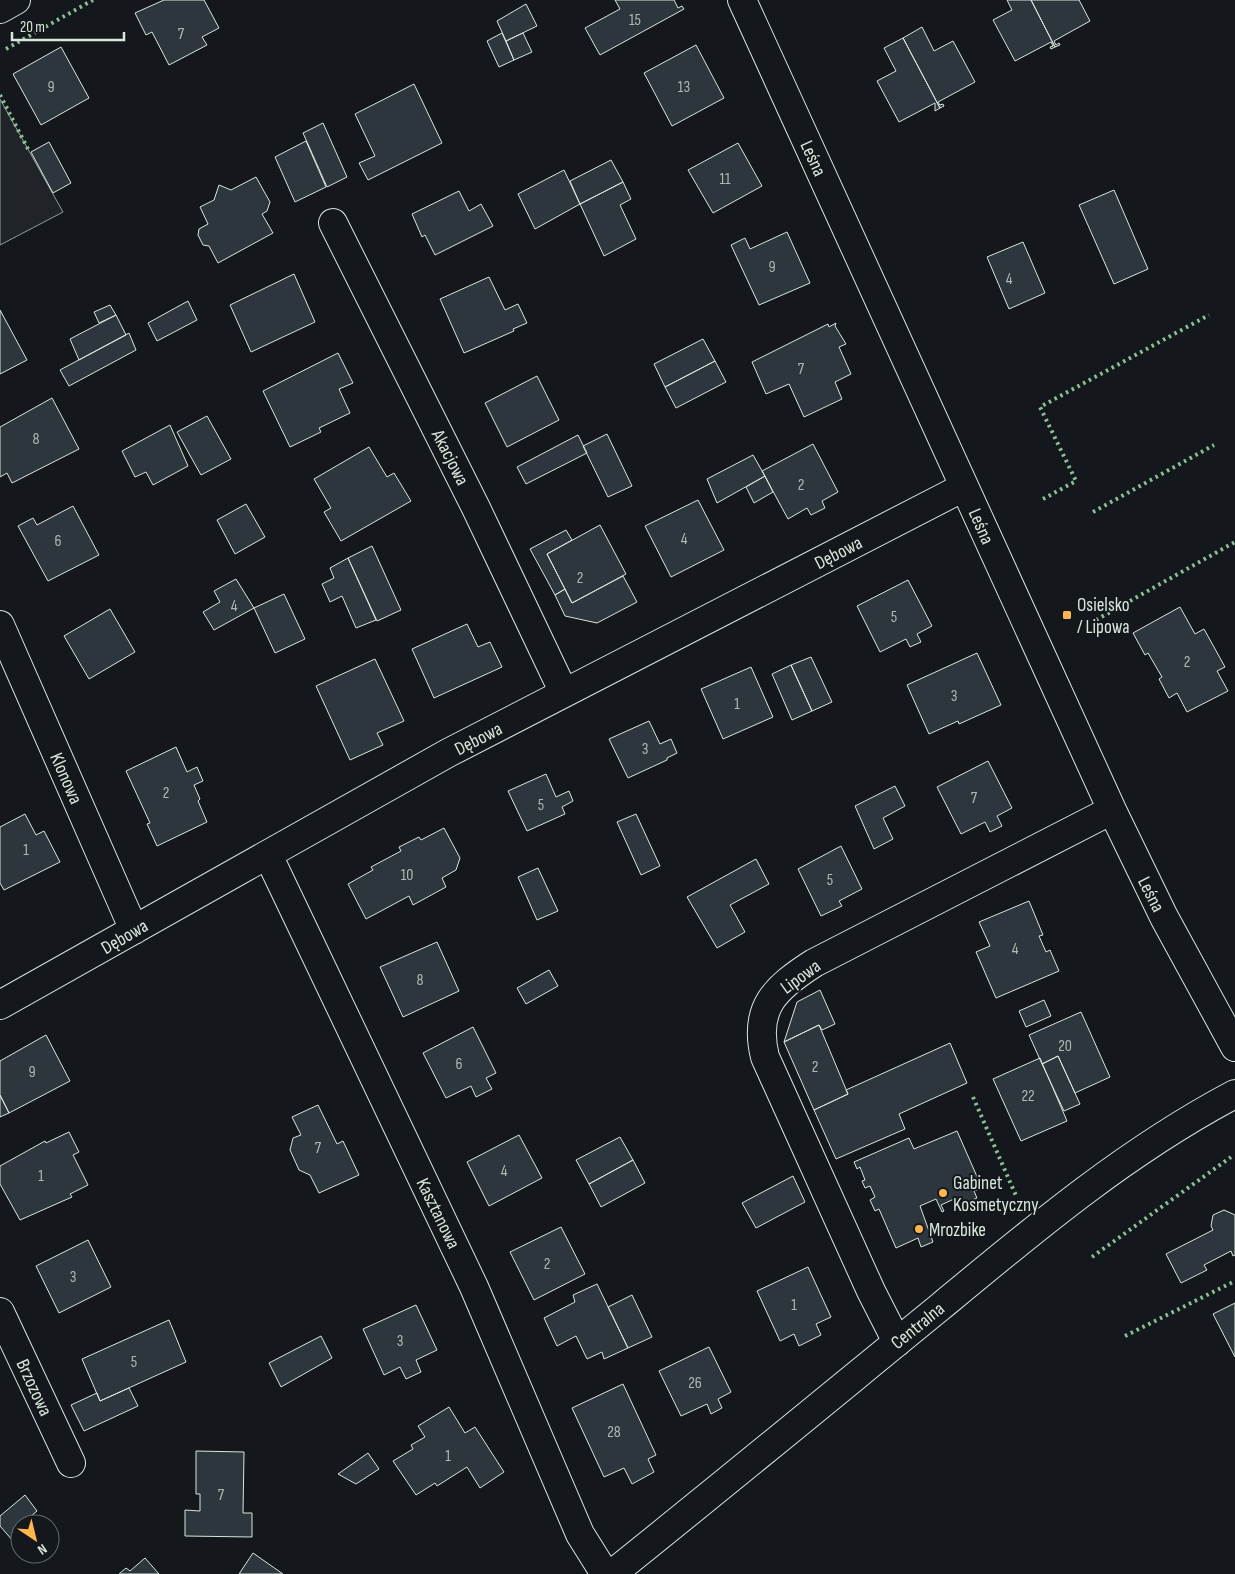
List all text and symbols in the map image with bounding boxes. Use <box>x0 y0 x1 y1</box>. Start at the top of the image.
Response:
scale bar <box>12 10 125 42</box>
house number: 15 <box>629 11 641 30</box>
text: 20 m <box>20 18 45 37</box>
house number: 7 <box>178 25 185 44</box>
house number: 9 <box>47 78 55 97</box>
house number: 13 <box>678 78 690 97</box>
street label: Leśna <box>794 137 831 180</box>
house number: 11 <box>719 170 731 189</box>
house number: 9 <box>768 258 776 277</box>
house number: 4 <box>1006 270 1013 289</box>
house number: 7 <box>798 360 805 379</box>
street label: Akacjowa <box>425 425 473 489</box>
house number: 8 <box>32 430 40 449</box>
house number: 2 <box>798 476 804 495</box>
street label: Leśna <box>963 505 999 548</box>
house number: 4 <box>681 530 688 549</box>
house number: 6 <box>54 532 62 551</box>
street label: Dębowa <box>811 532 866 575</box>
house number: 2 <box>577 569 583 588</box>
place label: Osielsko / Lipowa <box>1077 594 1130 639</box>
house number: 4 <box>231 597 238 616</box>
house number: 5 <box>891 608 897 627</box>
marker: Osielsko / Lipowa <box>1061 609 1073 621</box>
house number: 2 <box>1184 653 1190 672</box>
house number: 3 <box>951 687 957 706</box>
house number: 1 <box>734 695 740 714</box>
street label: Dębowa <box>451 718 506 761</box>
house number: 3 <box>642 740 648 759</box>
street label: Klonowa <box>44 749 87 808</box>
house number: 2 <box>163 784 169 803</box>
house number: 7 <box>971 789 978 808</box>
house number: 5 <box>538 796 544 815</box>
house number: 1 <box>23 841 29 860</box>
house number: 10 <box>401 866 413 885</box>
house number: 5 <box>827 871 833 890</box>
street label: Leśna <box>1132 873 1169 916</box>
street label: Dębowa <box>97 915 152 960</box>
house number: 4 <box>1012 940 1019 959</box>
street label: Lipowa <box>776 955 825 999</box>
house number: 8 <box>416 971 424 990</box>
house number: 20 <box>1058 1037 1072 1056</box>
house number: 6 <box>455 1055 463 1074</box>
house number: 2 <box>812 1058 818 1077</box>
house number: 9 <box>28 1063 36 1082</box>
house number: 22 <box>1021 1087 1035 1106</box>
house number: 7 <box>315 1139 322 1158</box>
house number: 4 <box>501 1162 508 1181</box>
house number: 1 <box>38 1167 44 1186</box>
place label: Gabinet Kosmetyczny <box>953 1172 1039 1217</box>
street label: Kasztanowa <box>411 1175 465 1253</box>
marker: Gabinet Kosmetyczny <box>937 1187 949 1199</box>
place label: Mrozbike <box>929 1219 986 1242</box>
marker: Mrozbike <box>913 1223 925 1235</box>
house number: 2 <box>544 1255 550 1274</box>
house number: 3 <box>70 1268 76 1287</box>
house number: 1 <box>791 1296 797 1315</box>
street label: Centralna <box>887 1298 949 1355</box>
house number: 3 <box>397 1332 403 1351</box>
house number: 5 <box>131 1353 137 1372</box>
street label: Brzozowa <box>10 1355 57 1420</box>
house number: 26 <box>688 1374 702 1393</box>
house number: 28 <box>607 1423 621 1442</box>
house number: 1 <box>445 1447 451 1466</box>
house number: 7 <box>218 1486 225 1505</box>
north arrow <box>10 1514 60 1564</box>
text: N <box>34 1540 50 1558</box>

